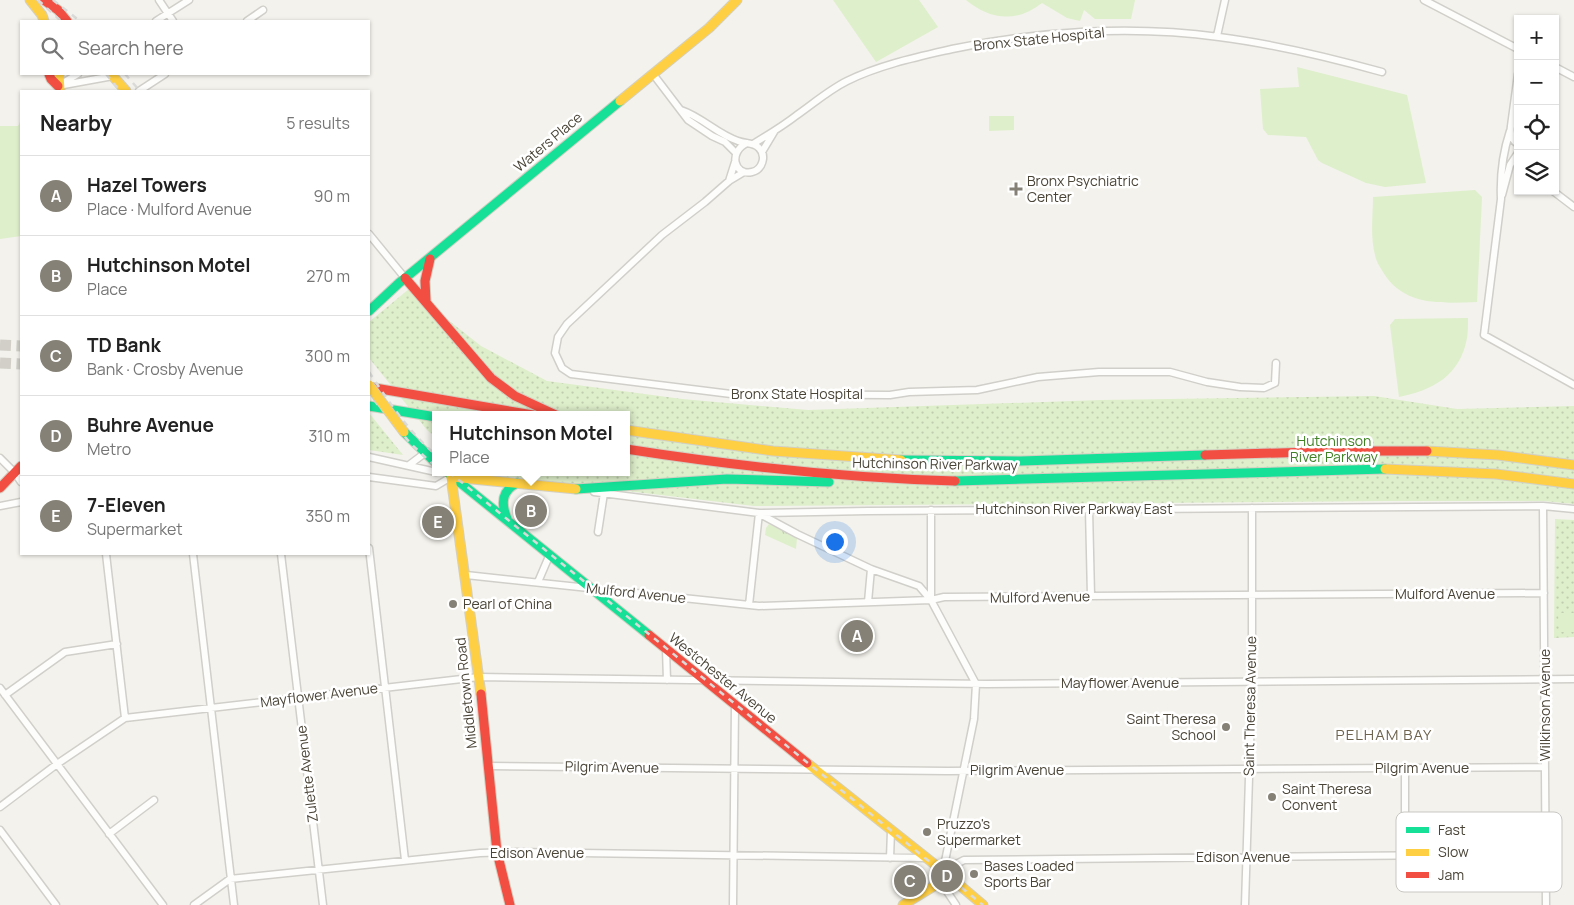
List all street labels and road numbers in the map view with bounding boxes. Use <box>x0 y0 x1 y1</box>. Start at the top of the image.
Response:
street label: Bronx State Hospital <box>972 22 1106 55</box>
street label: Waters Place <box>509 107 586 176</box>
street label: Bronx State Hospital <box>731 384 863 403</box>
street label: Hutchinson River Parkway <box>852 453 1019 474</box>
street label: Hutchinson River Parkway East <box>975 499 1173 518</box>
street label: Mulford Avenue <box>585 578 687 607</box>
street label: Mulford Avenue <box>1395 584 1495 603</box>
street label: Mulford Avenue <box>990 586 1090 607</box>
street label: Westchester Avenue <box>665 628 781 727</box>
street label: Saint Theresa Avenue <box>1239 636 1260 776</box>
street label: Middletown Road <box>450 637 481 749</box>
street label: Wilkinson Avenue <box>1535 649 1554 761</box>
street label: Mayflower Avenue <box>1061 673 1179 692</box>
street label: Mayflower Avenue <box>259 678 379 711</box>
street label: Zulette Avenue <box>291 724 322 824</box>
street label: Pilgrim Avenue <box>565 756 659 777</box>
street label: Pilgrim Avenue <box>1375 758 1469 777</box>
street label: Pilgrim Avenue <box>970 760 1064 779</box>
street label: Edison Avenue <box>490 843 584 862</box>
street label: Edison Avenue <box>1196 847 1290 866</box>

